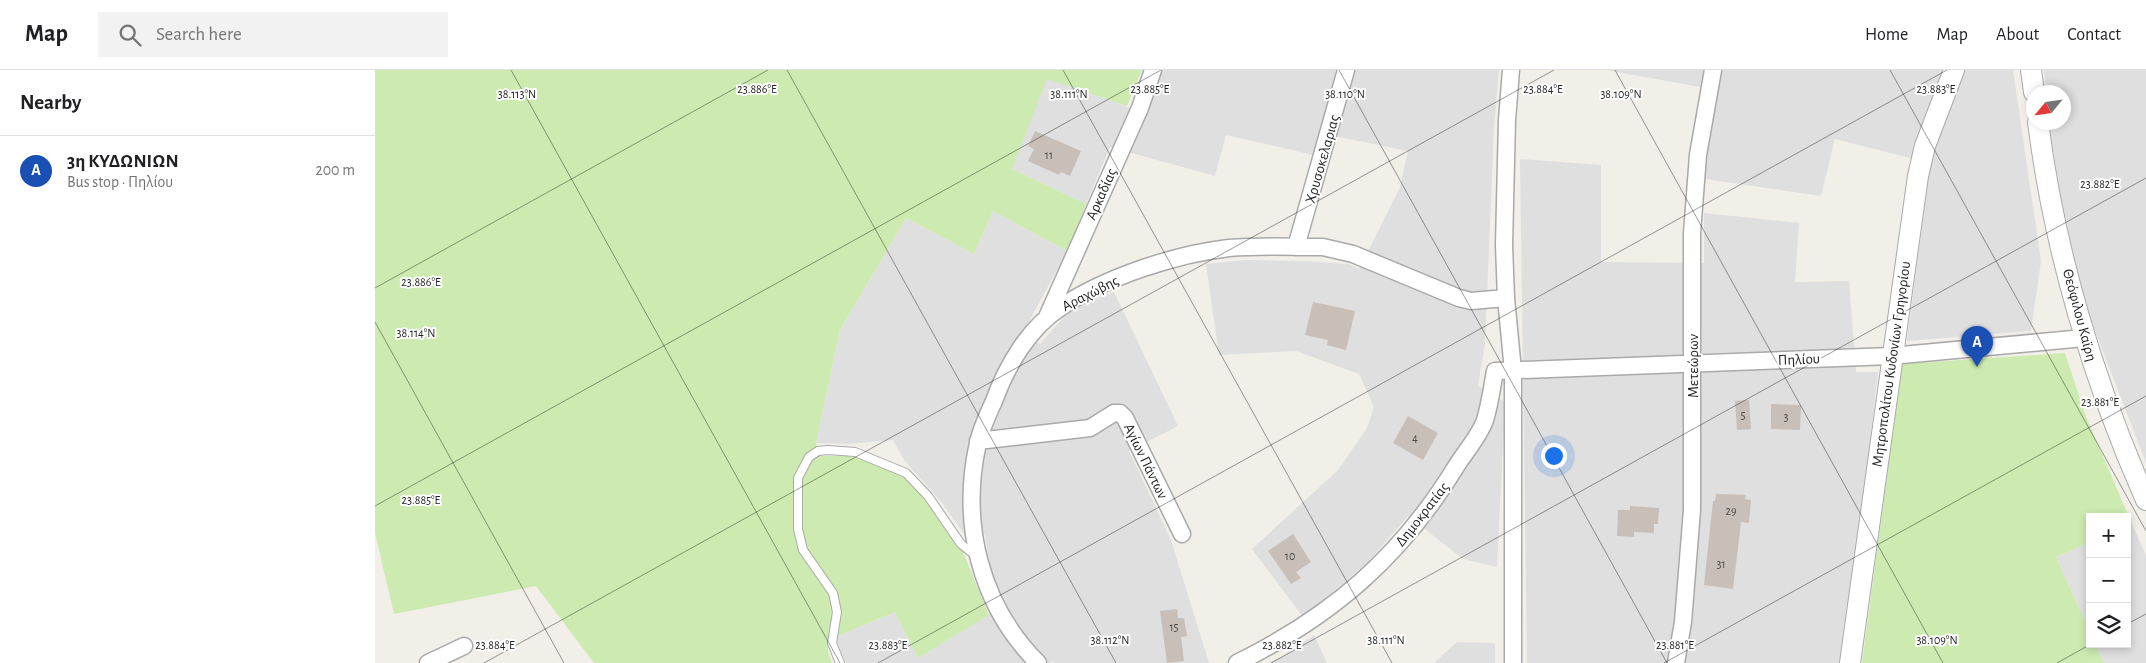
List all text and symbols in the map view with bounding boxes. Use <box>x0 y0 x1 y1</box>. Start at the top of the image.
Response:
search box <box>98 12 448 57</box>
icon: search <box>116 21 144 49</box>
text: Map <box>25 22 68 46</box>
text: Search here <box>156 25 242 44</box>
text: Home <box>1865 26 1908 44</box>
text: Map <box>1936 26 1968 44</box>
text: About <box>1996 26 2039 44</box>
text: Contact <box>2067 26 2121 44</box>
text: 23.886°E <box>737 83 777 95</box>
text: 23.885°E <box>1131 83 1170 95</box>
text: 23.884°E <box>1523 83 1563 95</box>
text: 23.883°E <box>1917 83 1956 95</box>
north arrow <box>2026 85 2071 130</box>
text: 38.113°N <box>498 88 536 100</box>
text: 38.111°N <box>1050 88 1088 100</box>
text: 38.110°N <box>1325 88 1365 100</box>
text: 38.109°N <box>1600 88 1642 100</box>
text: Nearby <box>20 92 81 113</box>
street label: Χρυσοκελαριας <box>1303 113 1342 205</box>
house number: 11 <box>1045 149 1053 161</box>
text: 3η ΚΥΔΩΝΙΩΝ <box>67 152 179 171</box>
text: A <box>31 162 41 178</box>
text: 200 m <box>315 162 355 178</box>
street label: Αρκαδίας <box>1083 166 1120 222</box>
text: Bus stop · Πηλίου <box>67 174 173 190</box>
text: 23.882°E <box>2080 178 2120 190</box>
street label: Μητροπολίτου Κυδονίων Γρηγορίου <box>1870 260 1913 468</box>
street label: Θεόφιλου Καϊρη <box>2060 267 2099 363</box>
street label: Αραχώβης <box>1059 273 1121 314</box>
text: 23.886°E <box>401 276 441 288</box>
pin: A <box>1961 326 1993 367</box>
text: 38.114°N <box>396 327 436 339</box>
street label: Μετεώρων <box>1686 334 1701 398</box>
street label: Πηλίου <box>1778 351 1820 368</box>
text: 23.881°E <box>2081 396 2119 408</box>
house number: 5 <box>1740 409 1746 421</box>
house number: 3 <box>1784 411 1789 423</box>
street label: Αγίων Πάντων <box>1121 421 1170 501</box>
house number: 4 <box>1412 432 1418 444</box>
your location <box>1541 443 1567 469</box>
street label: Δημοκρατίας <box>1393 479 1452 549</box>
text: 23.885°E <box>402 494 441 506</box>
house number: 29 <box>1725 505 1737 517</box>
map controls <box>2086 513 2131 648</box>
button: + <box>2086 513 2131 558</box>
house number: 10 <box>1285 550 1295 562</box>
house number: 31 <box>1716 558 1726 570</box>
button: − <box>2086 558 2131 603</box>
button: layers <box>2086 603 2131 648</box>
house number: 15 <box>1169 621 1179 633</box>
text: 38.112°N <box>1091 634 1129 646</box>
text: 38.111°N <box>1367 634 1405 646</box>
text: 38.109°N <box>1916 634 1958 646</box>
text: 23.884°E <box>475 639 515 651</box>
text: 23.883°E <box>869 639 908 651</box>
text: 23.882°E <box>1262 639 1302 651</box>
text: 23.881°E <box>1656 639 1694 651</box>

